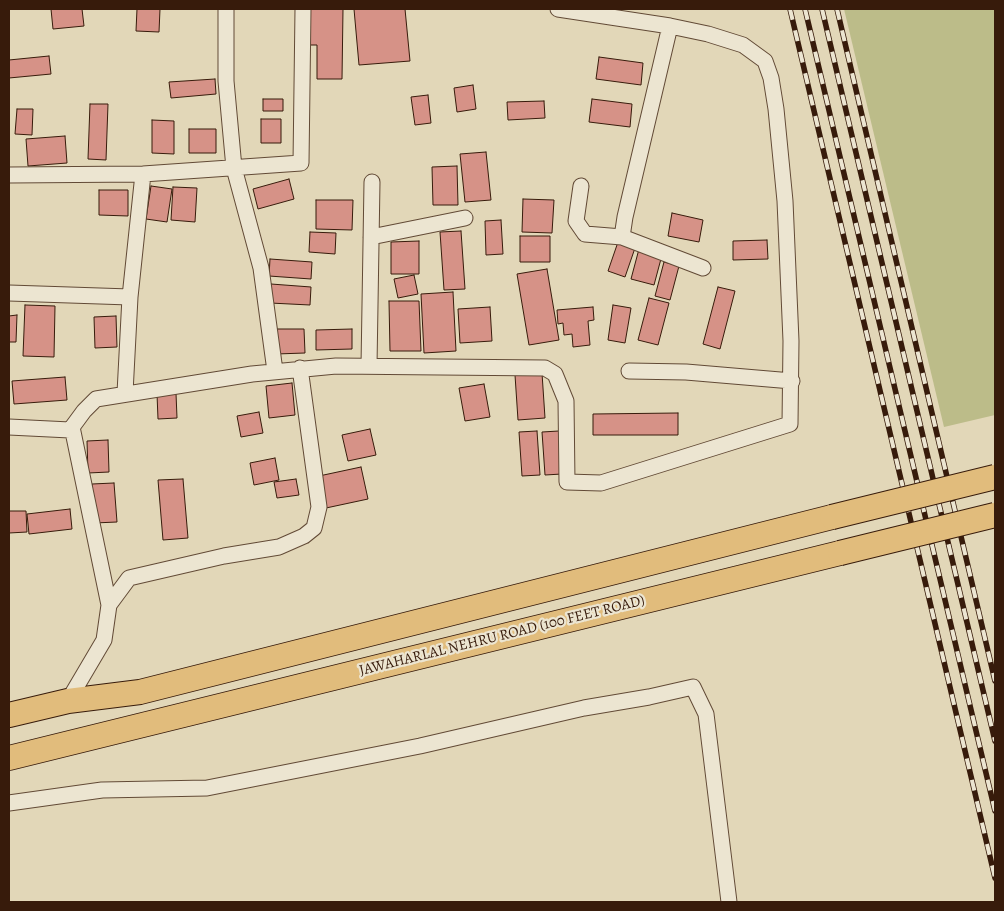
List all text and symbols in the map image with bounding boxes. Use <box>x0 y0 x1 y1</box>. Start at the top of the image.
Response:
street label: JAWAHARLAL NEHRU ROAD (100 FEET ROAD) <box>357 592 647 680</box>

